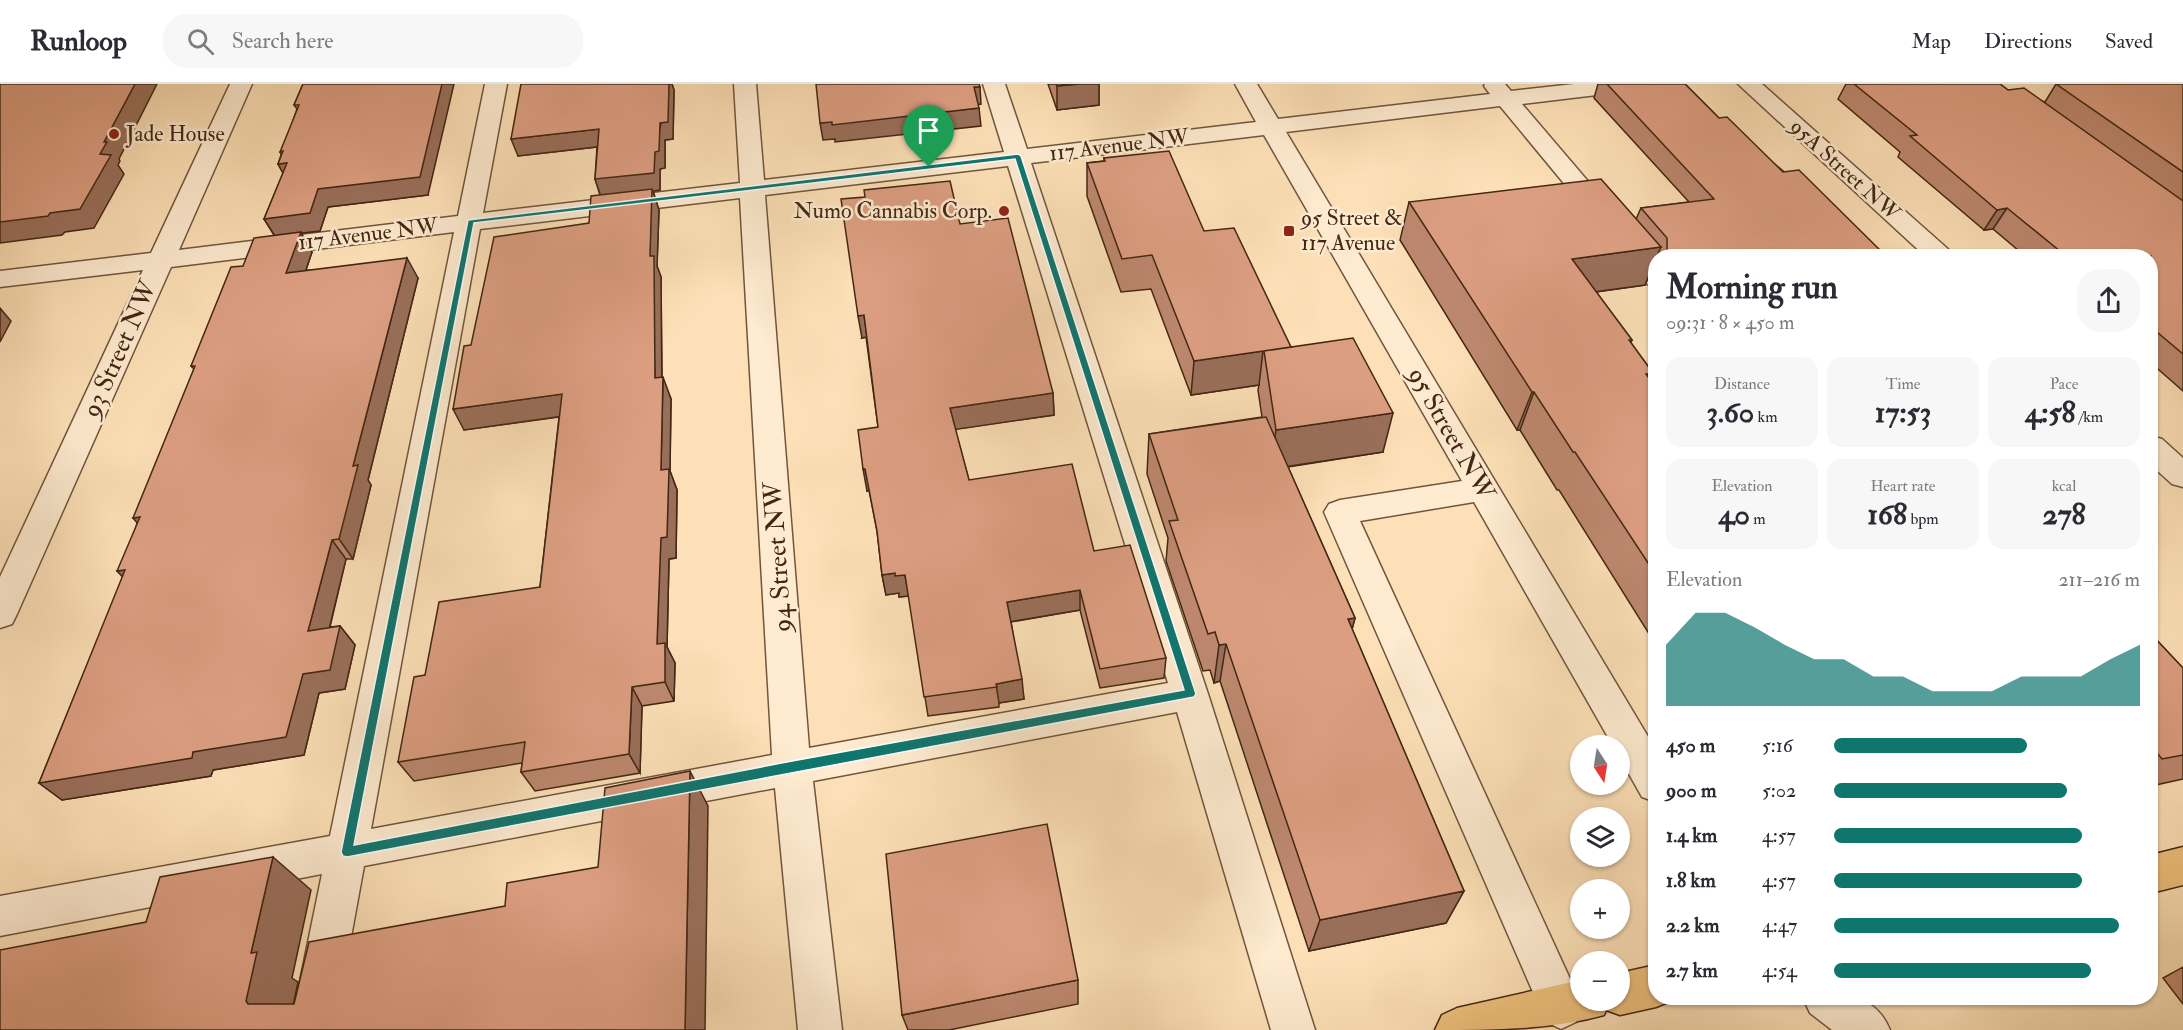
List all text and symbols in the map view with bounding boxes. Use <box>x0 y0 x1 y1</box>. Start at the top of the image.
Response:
search box <box>163 14 583 68</box>
text: Runloop <box>30 24 127 59</box>
icon: search <box>184 25 217 58</box>
text: Search here <box>232 27 334 55</box>
text: Map <box>1911 28 1951 55</box>
text: Directions <box>1984 28 2072 55</box>
text: Saved <box>2105 28 2153 55</box>
pin <box>903 105 954 167</box>
street label: 95A Street NW <box>1782 112 1907 228</box>
icon: arrive <box>912 114 945 147</box>
place label: Jade House <box>125 120 225 148</box>
street label: 117 Avenue NW <box>1047 122 1192 167</box>
marker: Jade House <box>107 127 121 141</box>
place label: Numo Cannabis Corp. <box>793 197 992 226</box>
marker: Numo Cannabis Corp. <box>997 204 1011 218</box>
place label: 95 Street & 117 Avenue <box>1299 204 1403 257</box>
street label: 117 Avenue NW <box>296 211 441 256</box>
marker: 95 Street & 117 Avenue <box>1282 224 1296 238</box>
text: Morning run <box>1666 267 1838 308</box>
button: share <box>2077 269 2140 332</box>
street label: 93 Street NW <box>75 274 165 424</box>
text: 09:31 · 8 × 450 m <box>1666 310 1795 335</box>
street label: 95 Street NW <box>1399 360 1503 507</box>
text: Distance <box>1714 374 1770 394</box>
text: Time <box>1886 374 1920 394</box>
text: Pace <box>2050 374 2078 394</box>
text: 3.60 <box>1706 394 1754 431</box>
text: 17:53 <box>1875 394 1931 431</box>
text: 4:58 <box>2025 394 2076 431</box>
text: km <box>1754 407 1778 427</box>
text: /km <box>2076 407 2103 427</box>
text: Elevation <box>1712 476 1772 496</box>
text: Heart rate <box>1870 476 1936 496</box>
text: kcal <box>2052 476 2076 496</box>
street label: 94 Street NW <box>757 479 799 635</box>
text: 40 <box>1718 496 1750 533</box>
text: 168 <box>1867 496 1907 533</box>
text: 278 <box>2043 496 2085 533</box>
text: m <box>1750 509 1766 529</box>
text: bpm <box>1907 509 1939 529</box>
text: Elevation <box>1666 567 1742 592</box>
text: 211–216 m <box>2058 567 2140 592</box>
text: 450 m <box>1666 733 1715 758</box>
text: 5:16 <box>1762 733 1793 758</box>
north arrow <box>1570 735 1630 795</box>
map controls <box>1570 735 1630 1011</box>
text: 900 m <box>1666 778 1716 803</box>
text: 5:02 <box>1762 778 1796 803</box>
button: layers <box>1570 807 1630 867</box>
text: 1.4 km <box>1666 823 1717 848</box>
text: 4:57 <box>1762 823 1796 848</box>
text: 1.8 km <box>1666 868 1716 893</box>
text: 4:57 <box>1762 868 1796 893</box>
button: + <box>1570 879 1630 939</box>
text: 2.2 km <box>1666 913 1719 938</box>
text: 4:47 <box>1762 913 1797 938</box>
button: − <box>1570 951 1630 1011</box>
text: 2.7 km <box>1666 958 1718 983</box>
text: 4:54 <box>1762 958 1797 983</box>

